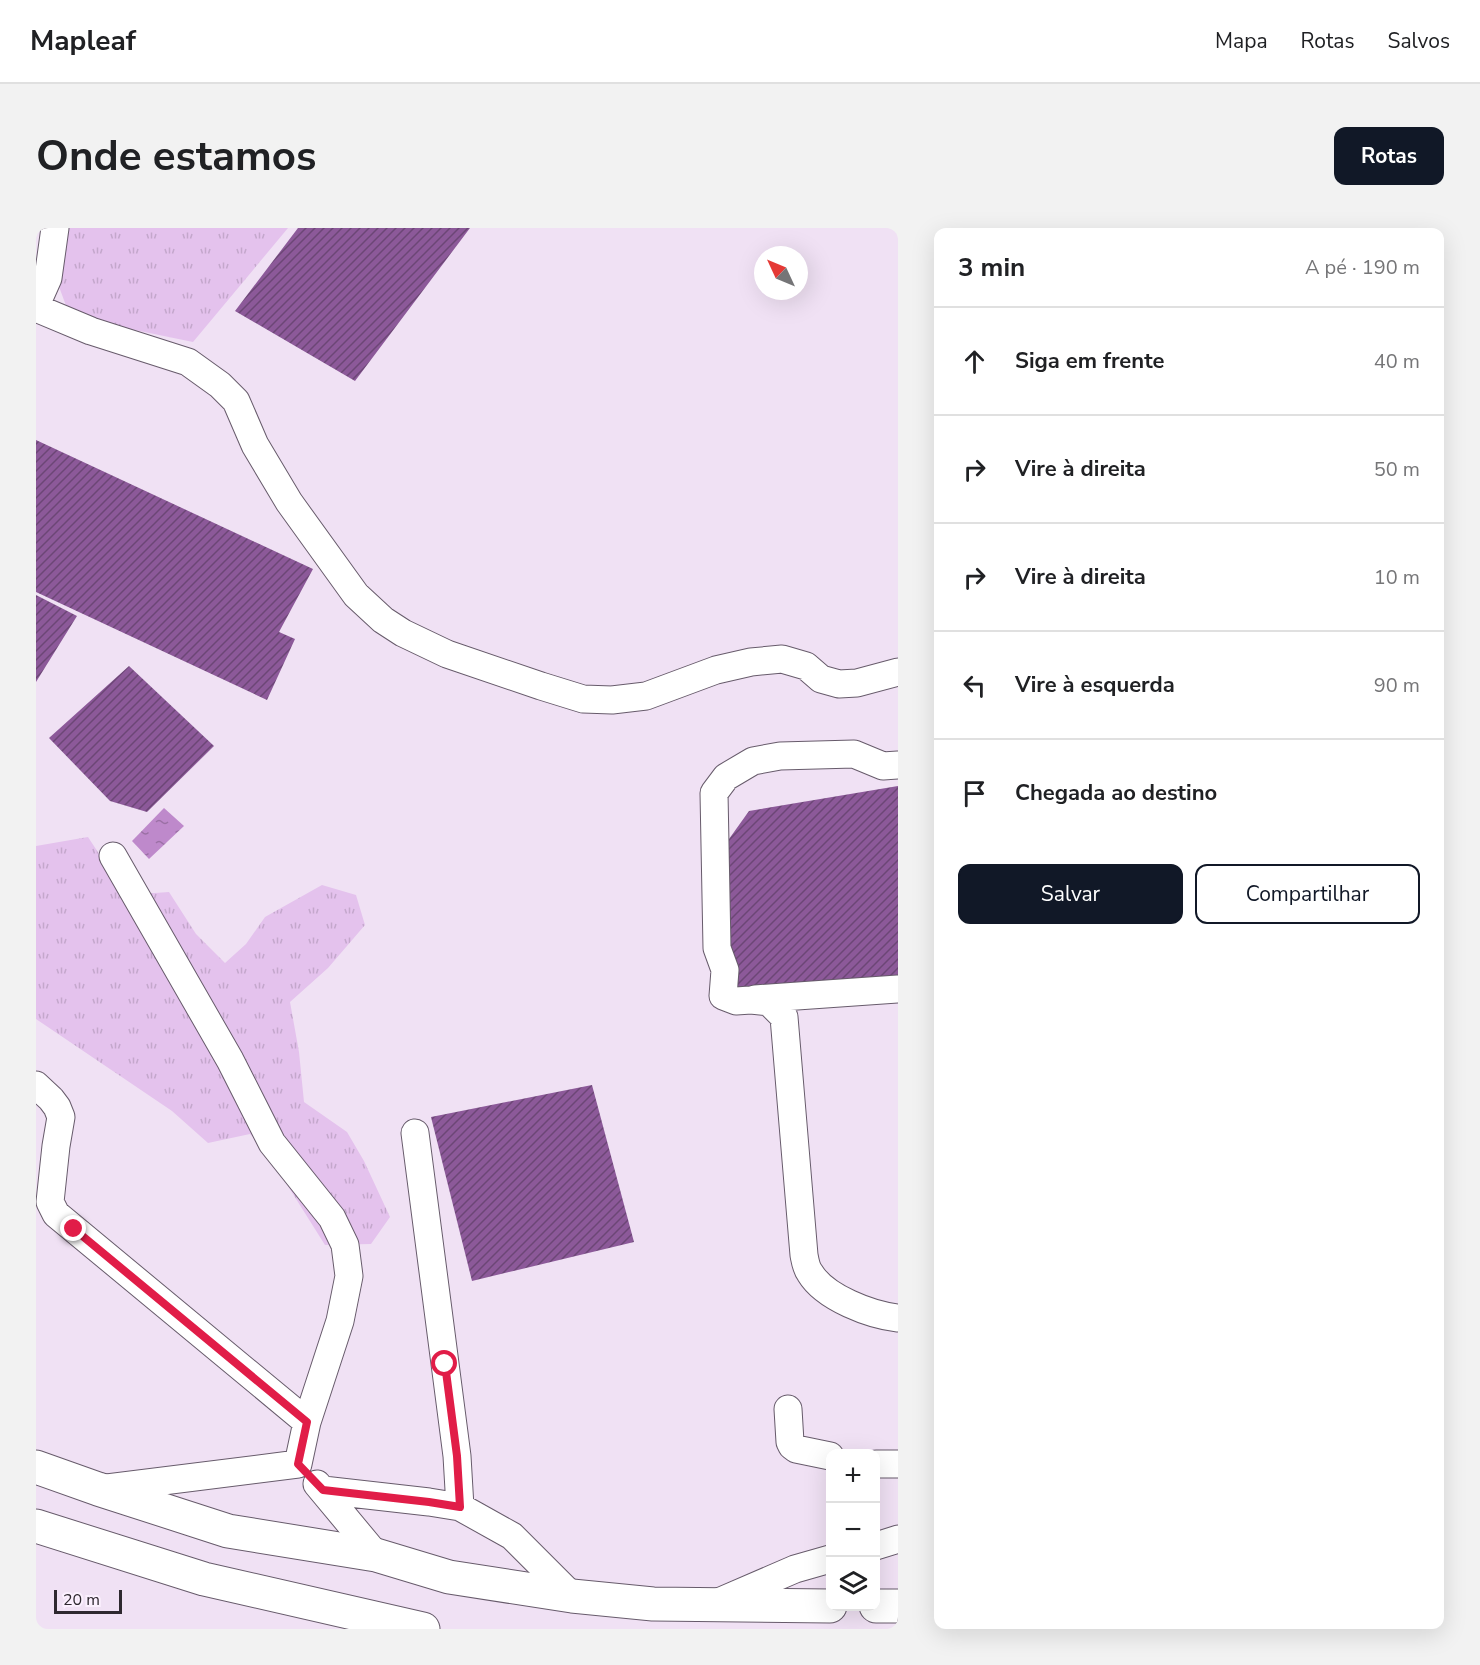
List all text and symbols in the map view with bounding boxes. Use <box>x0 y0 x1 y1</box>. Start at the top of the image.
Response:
text: Mapleaf <box>30 22 136 60</box>
text: Mapa <box>1215 27 1268 55</box>
text: Rotas <box>1301 27 1355 55</box>
text: Salvos <box>1388 27 1450 55</box>
button: Rotas <box>1334 127 1444 185</box>
text: Onde estamos <box>36 128 317 185</box>
north arrow <box>754 246 808 300</box>
text: 3 min <box>958 250 1025 285</box>
text: A pé · 190 m <box>1305 254 1420 281</box>
icon: ahead <box>958 345 991 378</box>
text: Siga em frente <box>1015 346 1164 376</box>
text: 40 m <box>1374 348 1420 375</box>
icon: right <box>958 453 991 486</box>
text: Vire à direita <box>1015 454 1146 484</box>
text: 50 m <box>1374 456 1420 483</box>
icon: right <box>958 561 991 594</box>
text: Vire à direita <box>1015 562 1146 592</box>
text: 10 m <box>1374 564 1420 591</box>
icon: left <box>958 669 991 702</box>
text: Vire à esquerda <box>1015 670 1175 700</box>
text: 90 m <box>1374 672 1420 699</box>
icon: arrive <box>958 777 991 810</box>
text: Chegada ao destino <box>1015 778 1217 808</box>
button: Salvar <box>958 864 1183 924</box>
button: Compartilhar <box>1195 864 1420 924</box>
route end <box>60 1215 86 1241</box>
route start <box>431 1350 457 1376</box>
map controls <box>826 1449 880 1611</box>
button: + <box>826 1449 880 1503</box>
button: − <box>826 1503 880 1557</box>
button: layers <box>826 1557 880 1611</box>
scale bar <box>54 1587 122 1614</box>
text: 20 m <box>63 1589 100 1611</box>

